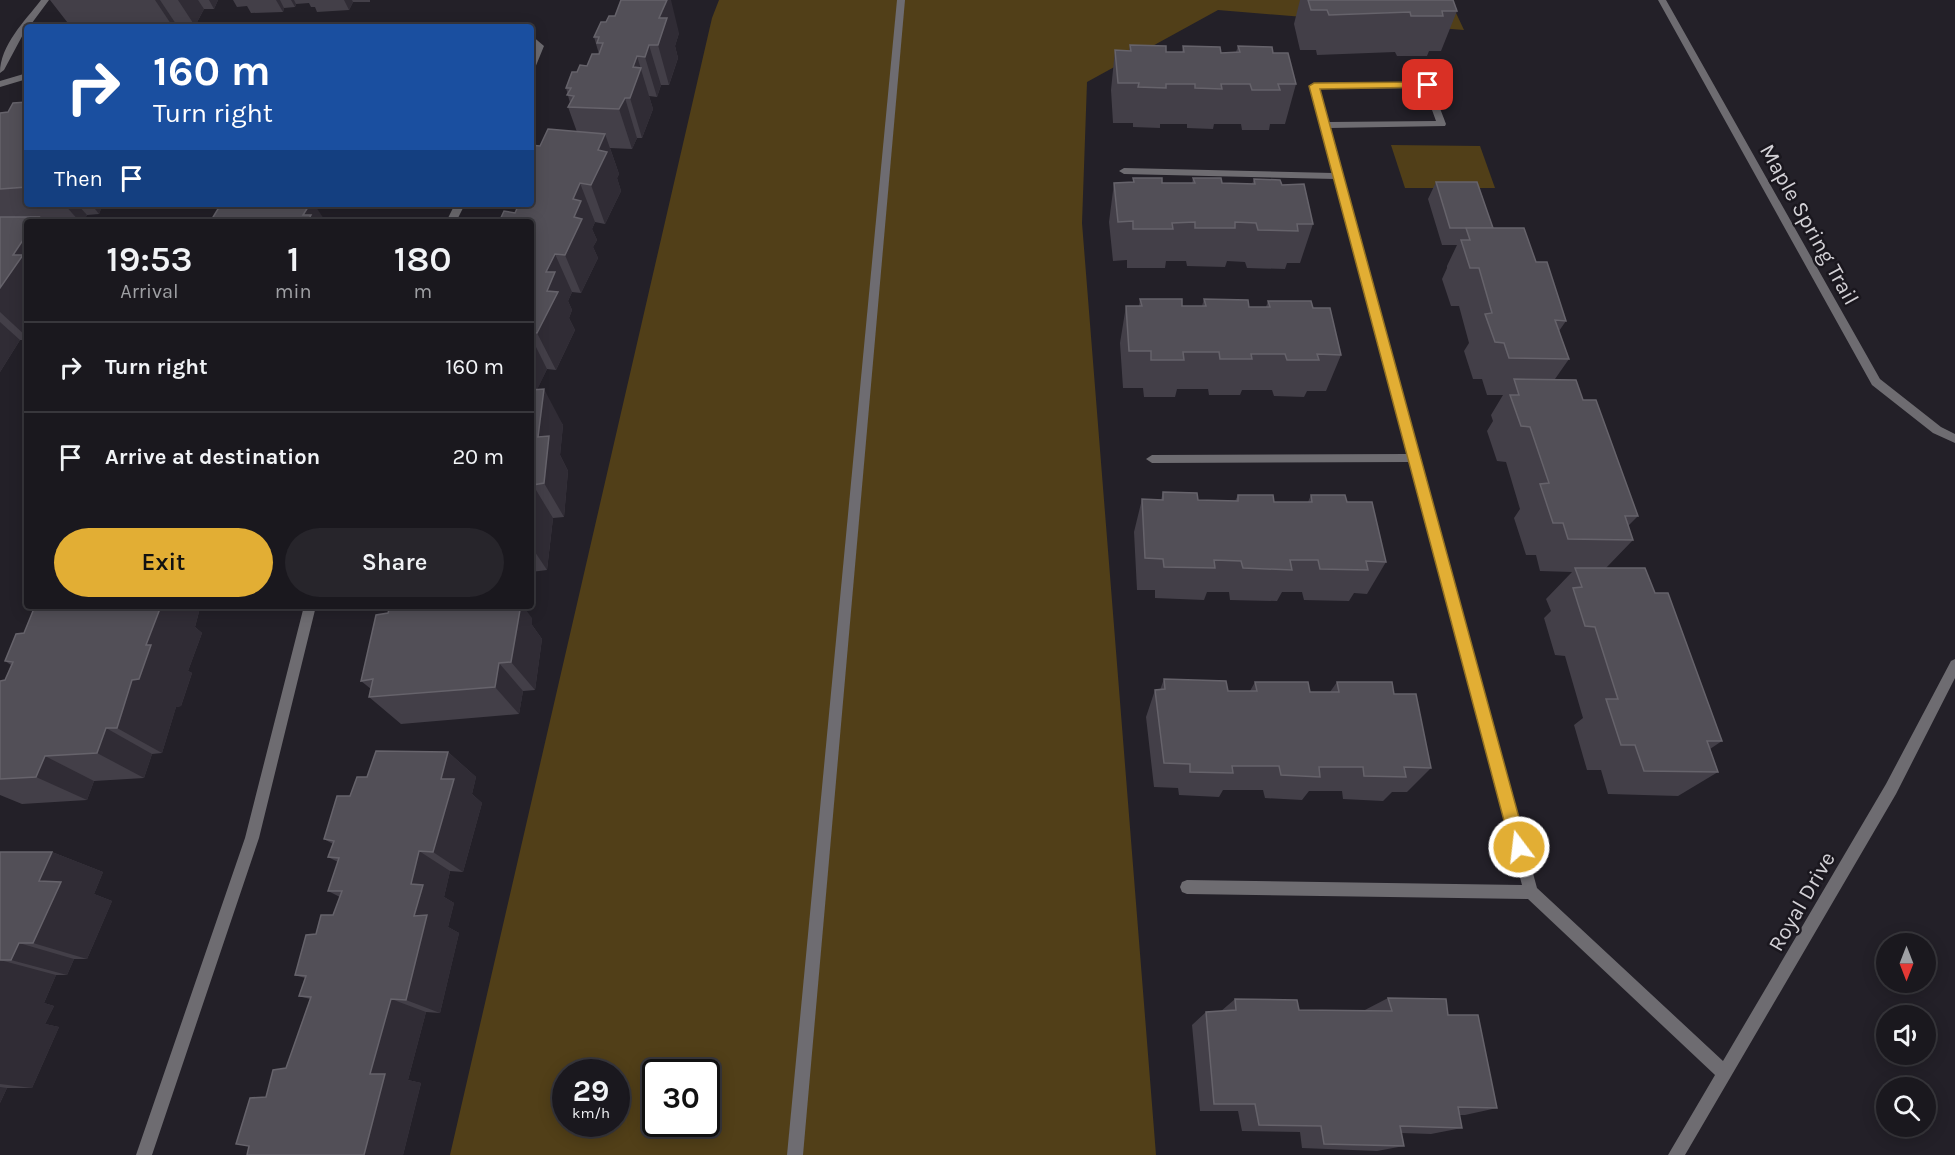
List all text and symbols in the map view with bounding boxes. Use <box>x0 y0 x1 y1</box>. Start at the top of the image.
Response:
text: 160 m <box>153 46 271 96</box>
icon: right <box>54 48 132 126</box>
pin <box>1402 59 1453 110</box>
icon: arrive <box>1411 68 1444 101</box>
text: Turn right <box>153 97 273 129</box>
street label: Maple Spring Trail <box>1754 139 1864 310</box>
icon: arrive <box>115 162 148 195</box>
text: Then <box>54 166 103 192</box>
text: 19:53 <box>106 238 193 280</box>
text: 1 <box>287 238 300 280</box>
text: 180 <box>394 238 452 280</box>
text: Arrival <box>120 280 179 303</box>
text: min <box>275 280 312 303</box>
text: m <box>413 280 432 303</box>
icon: right <box>54 351 87 384</box>
text: Turn right <box>105 354 208 380</box>
text: 160 m <box>445 354 504 380</box>
icon: arrive <box>54 441 87 474</box>
text: Arrive at destination <box>105 444 320 470</box>
text: 20 m <box>452 444 504 470</box>
button: Exit <box>54 528 273 597</box>
button: Share <box>285 528 504 597</box>
position arrow <box>1487 815 1551 879</box>
street label: Royal Drive <box>1763 847 1841 956</box>
north arrow <box>1876 933 1936 993</box>
map controls <box>1876 933 1936 1137</box>
button: sound <box>1876 1005 1936 1065</box>
speed limit sign: 30 <box>642 1059 720 1137</box>
text: 29 <box>573 1073 609 1109</box>
button: search <box>1876 1077 1936 1137</box>
text: km/h <box>572 1104 610 1122</box>

